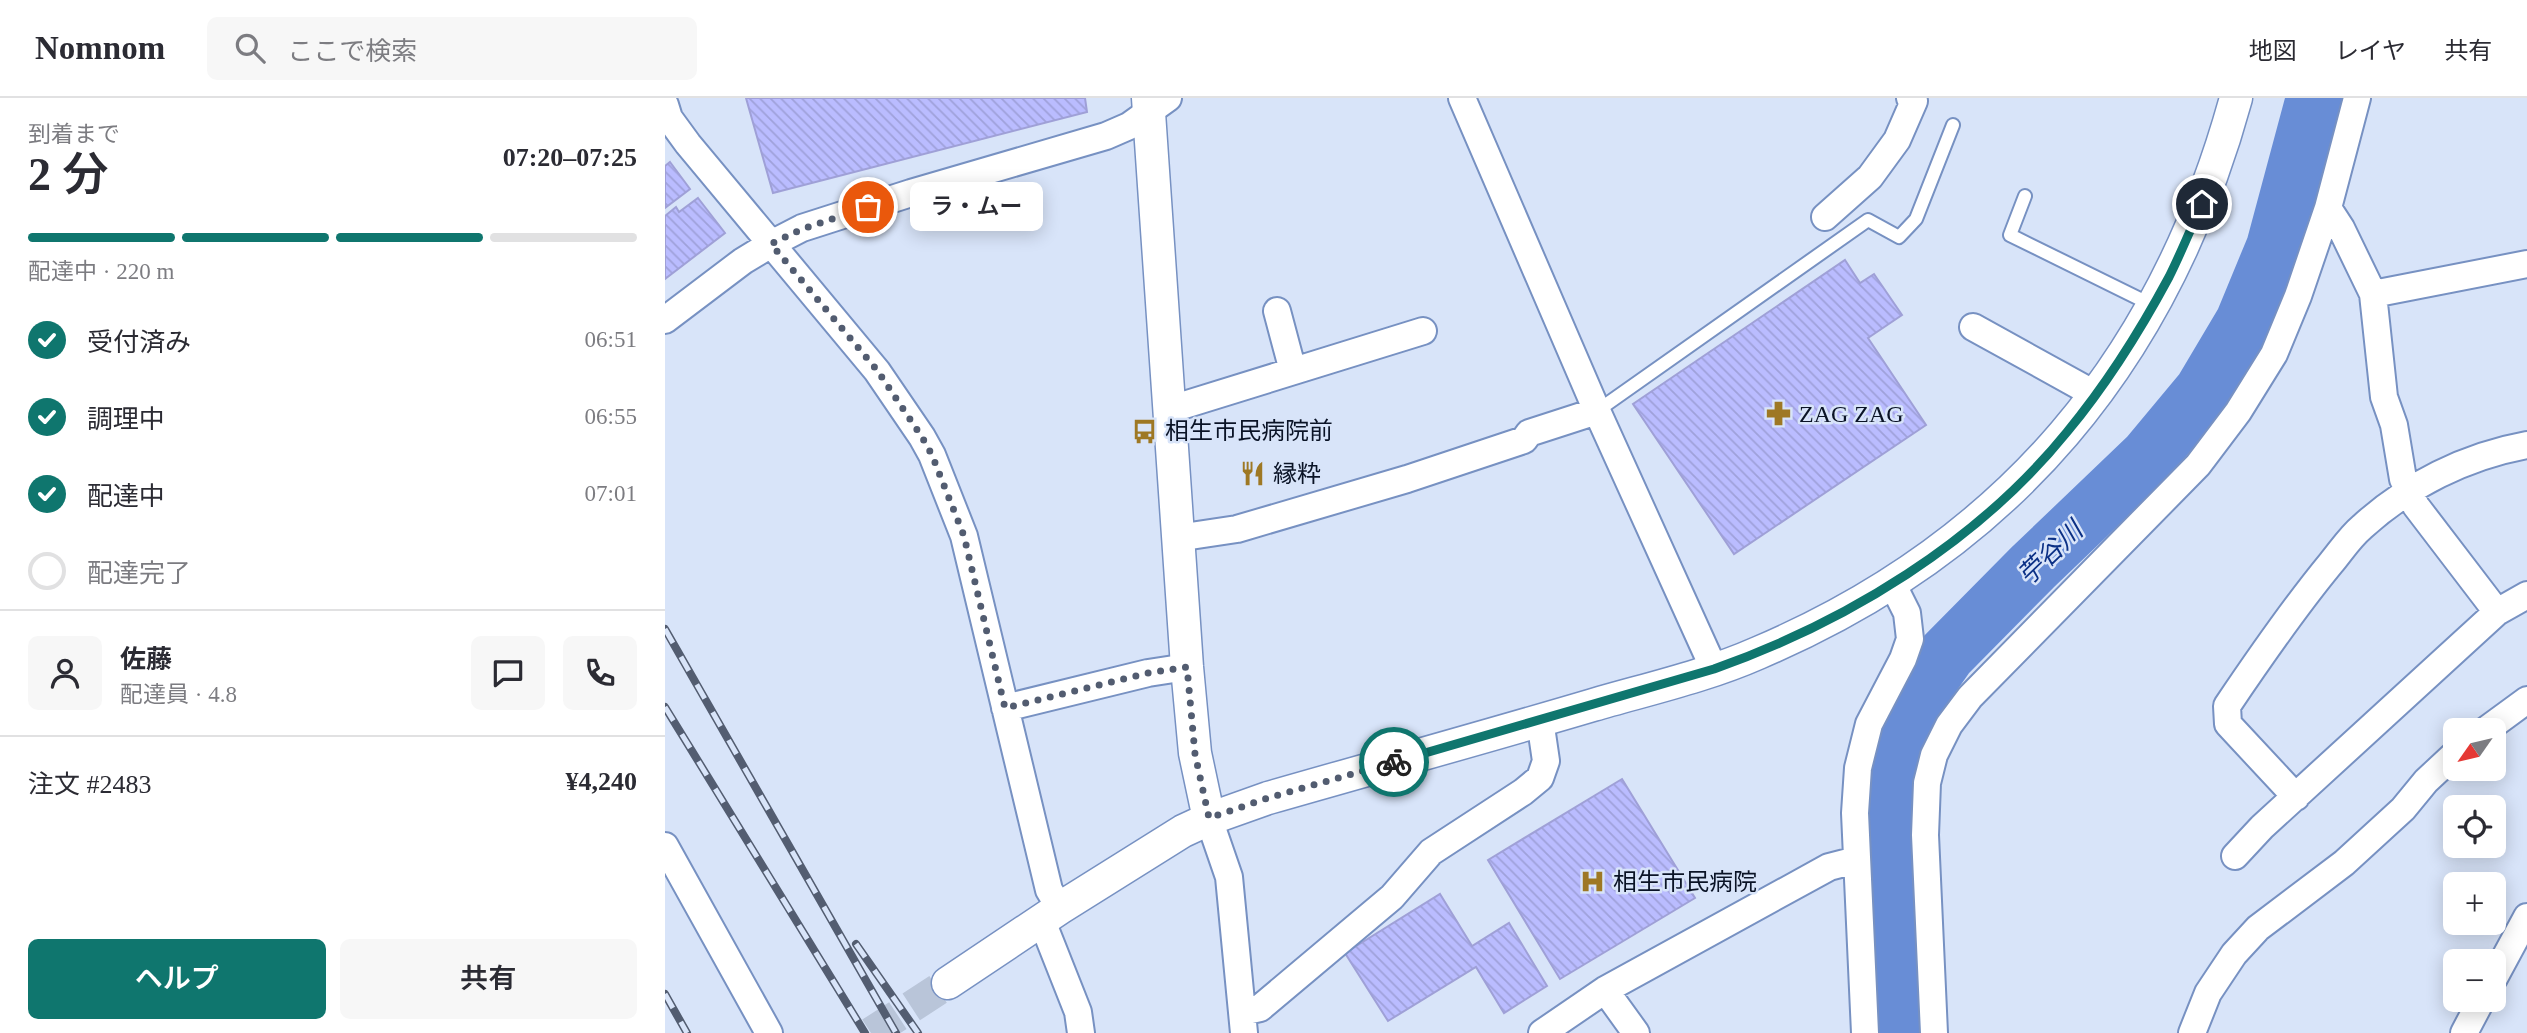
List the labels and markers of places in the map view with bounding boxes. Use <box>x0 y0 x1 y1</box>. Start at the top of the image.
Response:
pin <box>2172 174 2232 234</box>
pin <box>838 177 898 237</box>
callout: ラ・ムー <box>910 182 1043 232</box>
pharmacy icon: ZAG ZAG <box>1765 400 1793 428</box>
place label: ZAG ZAG <box>1799 401 1904 427</box>
bus stop icon: 相生市民病院前 <box>1131 417 1159 445</box>
place label: 相生市民病院前 <box>1165 418 1333 444</box>
restaurant icon: 縁粋 <box>1239 460 1267 488</box>
place label: 縁粋 <box>1273 461 1321 487</box>
hospital icon: 相生市民病院 <box>1579 868 1607 896</box>
place label: 相生市民病院 <box>1613 869 1757 895</box>

